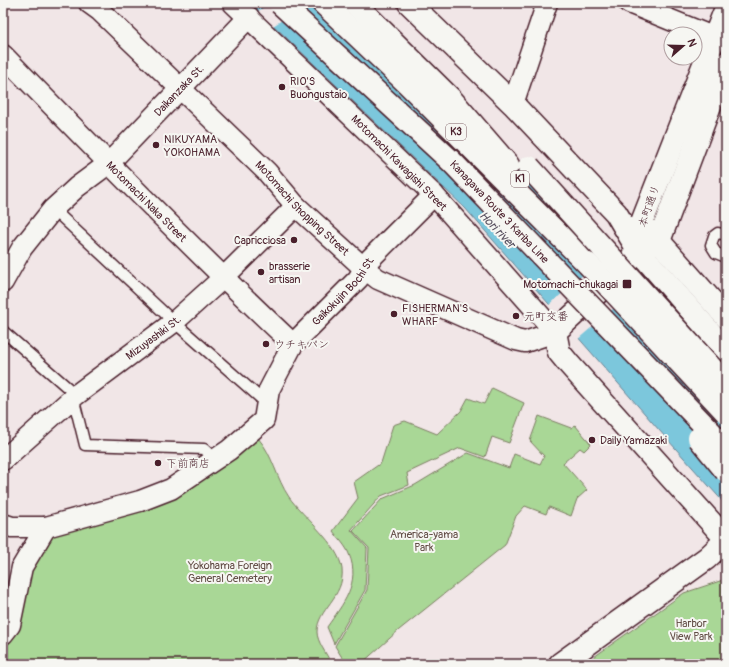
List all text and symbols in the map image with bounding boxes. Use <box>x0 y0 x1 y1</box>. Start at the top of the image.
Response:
north arrow <box>663 26 703 66</box>
text: N <box>685 37 699 49</box>
street label: Daikanzaka St. <box>151 62 206 119</box>
place label: RIO'S Buongustaio <box>290 75 347 101</box>
marker: RIO'S Buongustaio <box>277 82 287 92</box>
street label: Motomachi Kawagishi Street <box>348 112 450 214</box>
road number: K3 <box>446 124 466 140</box>
place label: NIKUYAMA YOKOHAMA <box>163 133 220 159</box>
marker: NIKUYAMA YOKOHAMA <box>151 140 161 150</box>
street label: Motomachi Naka Street <box>104 158 190 245</box>
street label: Motomachi Shopping Street <box>253 158 352 258</box>
street label: Kanagawa Route 3 Kariba Line <box>447 158 552 266</box>
road number: K1 <box>511 171 529 187</box>
street label: 本町通り <box>636 183 662 229</box>
water label: Hori river <box>476 208 519 253</box>
place label: Capricciosa <box>234 234 286 247</box>
marker: Capricciosa <box>289 235 299 245</box>
street label: Gaikokujin Bochi St. <box>309 253 376 328</box>
place label: brasserie artisan <box>269 260 311 286</box>
marker: brasserie artisan <box>256 267 266 277</box>
place label: Motomachi-chukagai <box>523 278 618 291</box>
marker: Motomachi-chukagai <box>621 278 633 290</box>
place label: FISHERMAN'S WHARF <box>402 302 468 328</box>
marker: FISHERMAN'S WHARF <box>389 309 399 319</box>
place label: 元町交番 <box>524 310 568 323</box>
marker: 元町交番 <box>511 311 521 321</box>
street label: Mizuyashiki St. <box>123 313 183 362</box>
place label: ウチキパン <box>274 338 329 351</box>
marker: ウチキパン <box>261 339 271 349</box>
place label: Daily Yamazaki <box>600 434 667 447</box>
marker: Daily Yamazaki <box>587 435 597 445</box>
place label: 下前商店 <box>166 457 210 470</box>
marker: 下前商店 <box>153 458 163 468</box>
park label: America-yama Park <box>390 528 458 554</box>
park label: Yokohama Foreign General Cemetery <box>187 559 272 585</box>
park label: Harbor View Park <box>669 617 713 643</box>

